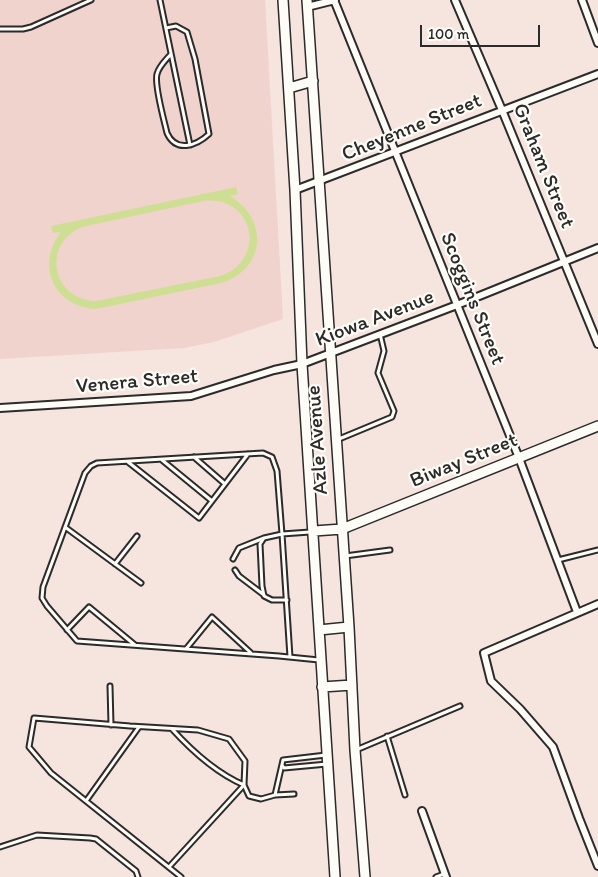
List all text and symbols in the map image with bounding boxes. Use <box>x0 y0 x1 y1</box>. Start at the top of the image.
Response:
scale bar <box>423 15 543 47</box>
text: 100 m <box>428 25 469 43</box>
street label: Cheyenne Street <box>338 88 486 168</box>
street label: Graham Street <box>506 100 580 232</box>
street label: Scoggins Street <box>434 229 510 369</box>
street label: Kiowa Avenue <box>312 285 438 353</box>
street label: Venera Street <box>75 364 199 400</box>
street label: Azle Avenue <box>302 384 334 496</box>
street label: Biway Street <box>407 428 521 494</box>

